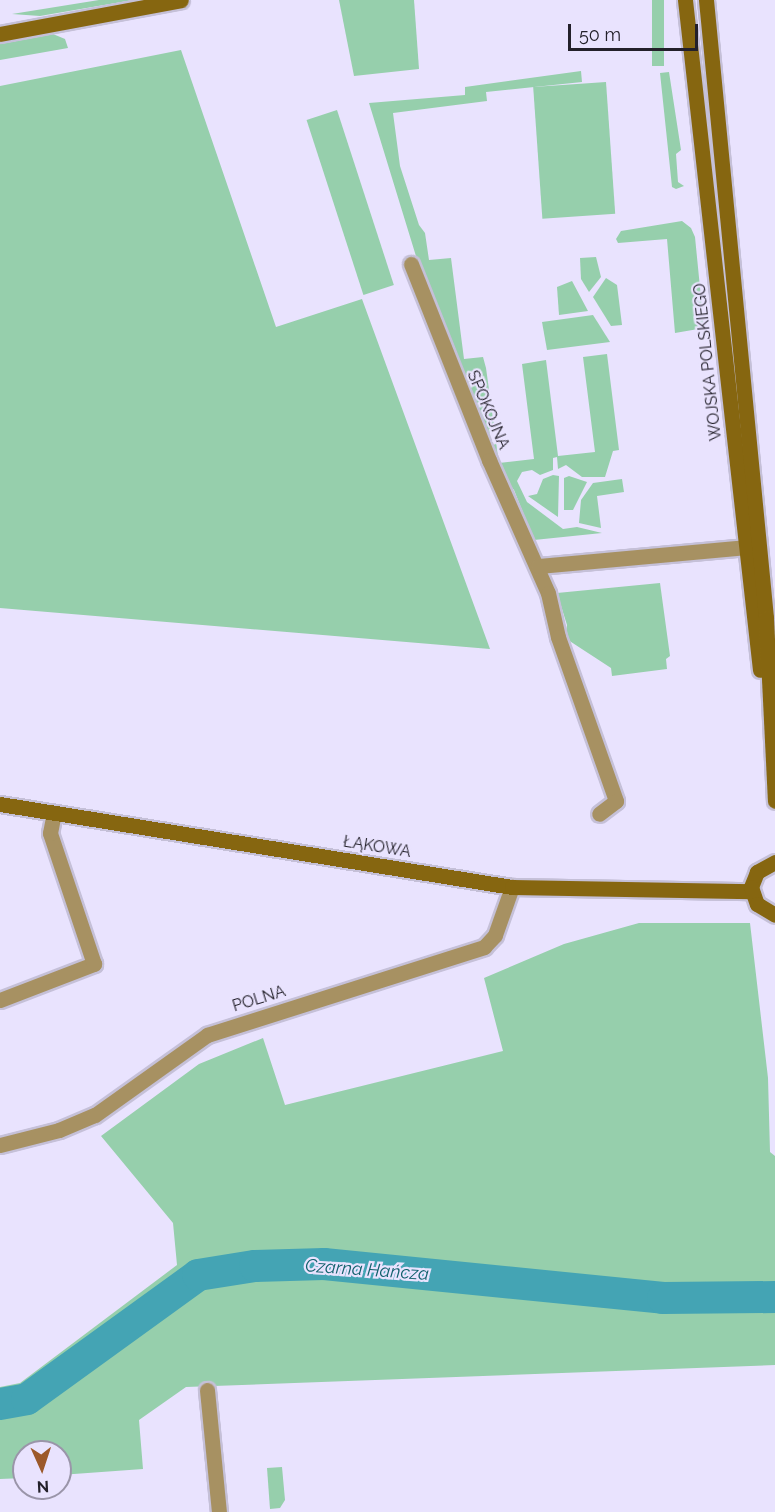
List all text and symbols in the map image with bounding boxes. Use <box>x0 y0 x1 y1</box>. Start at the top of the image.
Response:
scale bar <box>571 12 702 50</box>
text: 50 m <box>579 24 621 45</box>
street label: WOJSKA POLSKIEGO <box>690 282 726 442</box>
street label: SPOKOJNA <box>463 368 513 452</box>
street label: ŁĄKOWA <box>342 832 412 862</box>
street label: POLNA <box>230 982 288 1016</box>
water label: Czarna Hańcza <box>304 1255 430 1285</box>
north arrow <box>12 1440 72 1500</box>
text: N <box>36 1477 49 1496</box>

